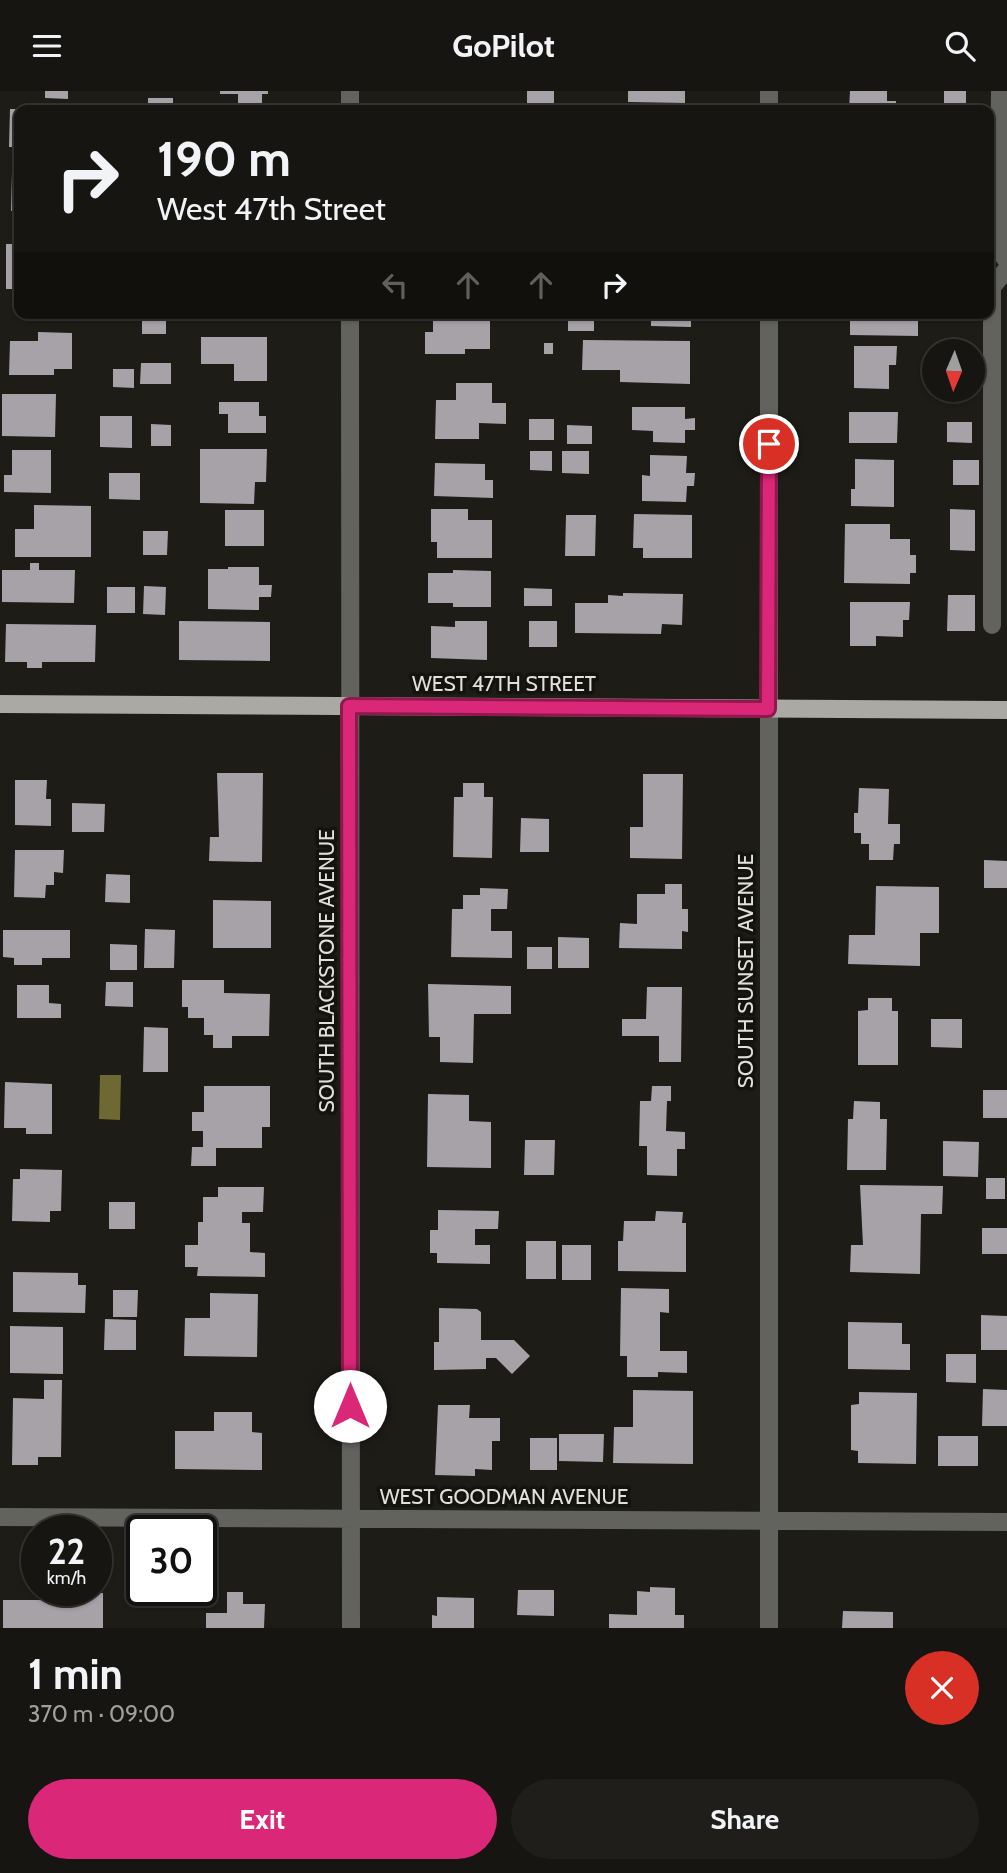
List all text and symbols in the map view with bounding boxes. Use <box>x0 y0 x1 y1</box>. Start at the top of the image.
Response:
text: GoPilot <box>452 26 555 65</box>
icon: menu <box>28 27 66 65</box>
icon: search <box>941 27 979 65</box>
text: 190 m <box>157 129 291 188</box>
icon: right <box>42 133 133 224</box>
text: West 47th Street <box>157 189 386 228</box>
icon: left <box>376 266 414 304</box>
icon: ahead <box>449 266 487 304</box>
icon: ahead <box>522 266 560 304</box>
icon: right <box>595 266 633 304</box>
north arrow <box>922 339 985 403</box>
map controls <box>922 339 985 402</box>
pin <box>739 414 799 474</box>
icon: arrive <box>750 425 788 463</box>
street label: WEST 47TH STREET <box>412 671 596 696</box>
street label: SOUTH BLACKSTONE AVENUE <box>314 829 339 1113</box>
street label: SOUTH SUNSET AVENUE <box>733 854 758 1088</box>
position arrow <box>313 1369 387 1443</box>
street label: WEST GOODMAN AVENUE <box>380 1484 628 1509</box>
speed limit sign: 30 <box>126 1515 217 1606</box>
text: 22 <box>48 1530 85 1573</box>
text: km/h <box>47 1567 86 1589</box>
text: 1 min <box>28 1648 123 1700</box>
button: close <box>905 1651 979 1725</box>
text: 370 m · 09:00 <box>28 1700 175 1728</box>
button: Exit <box>28 1779 497 1859</box>
button: Share <box>511 1779 979 1859</box>

